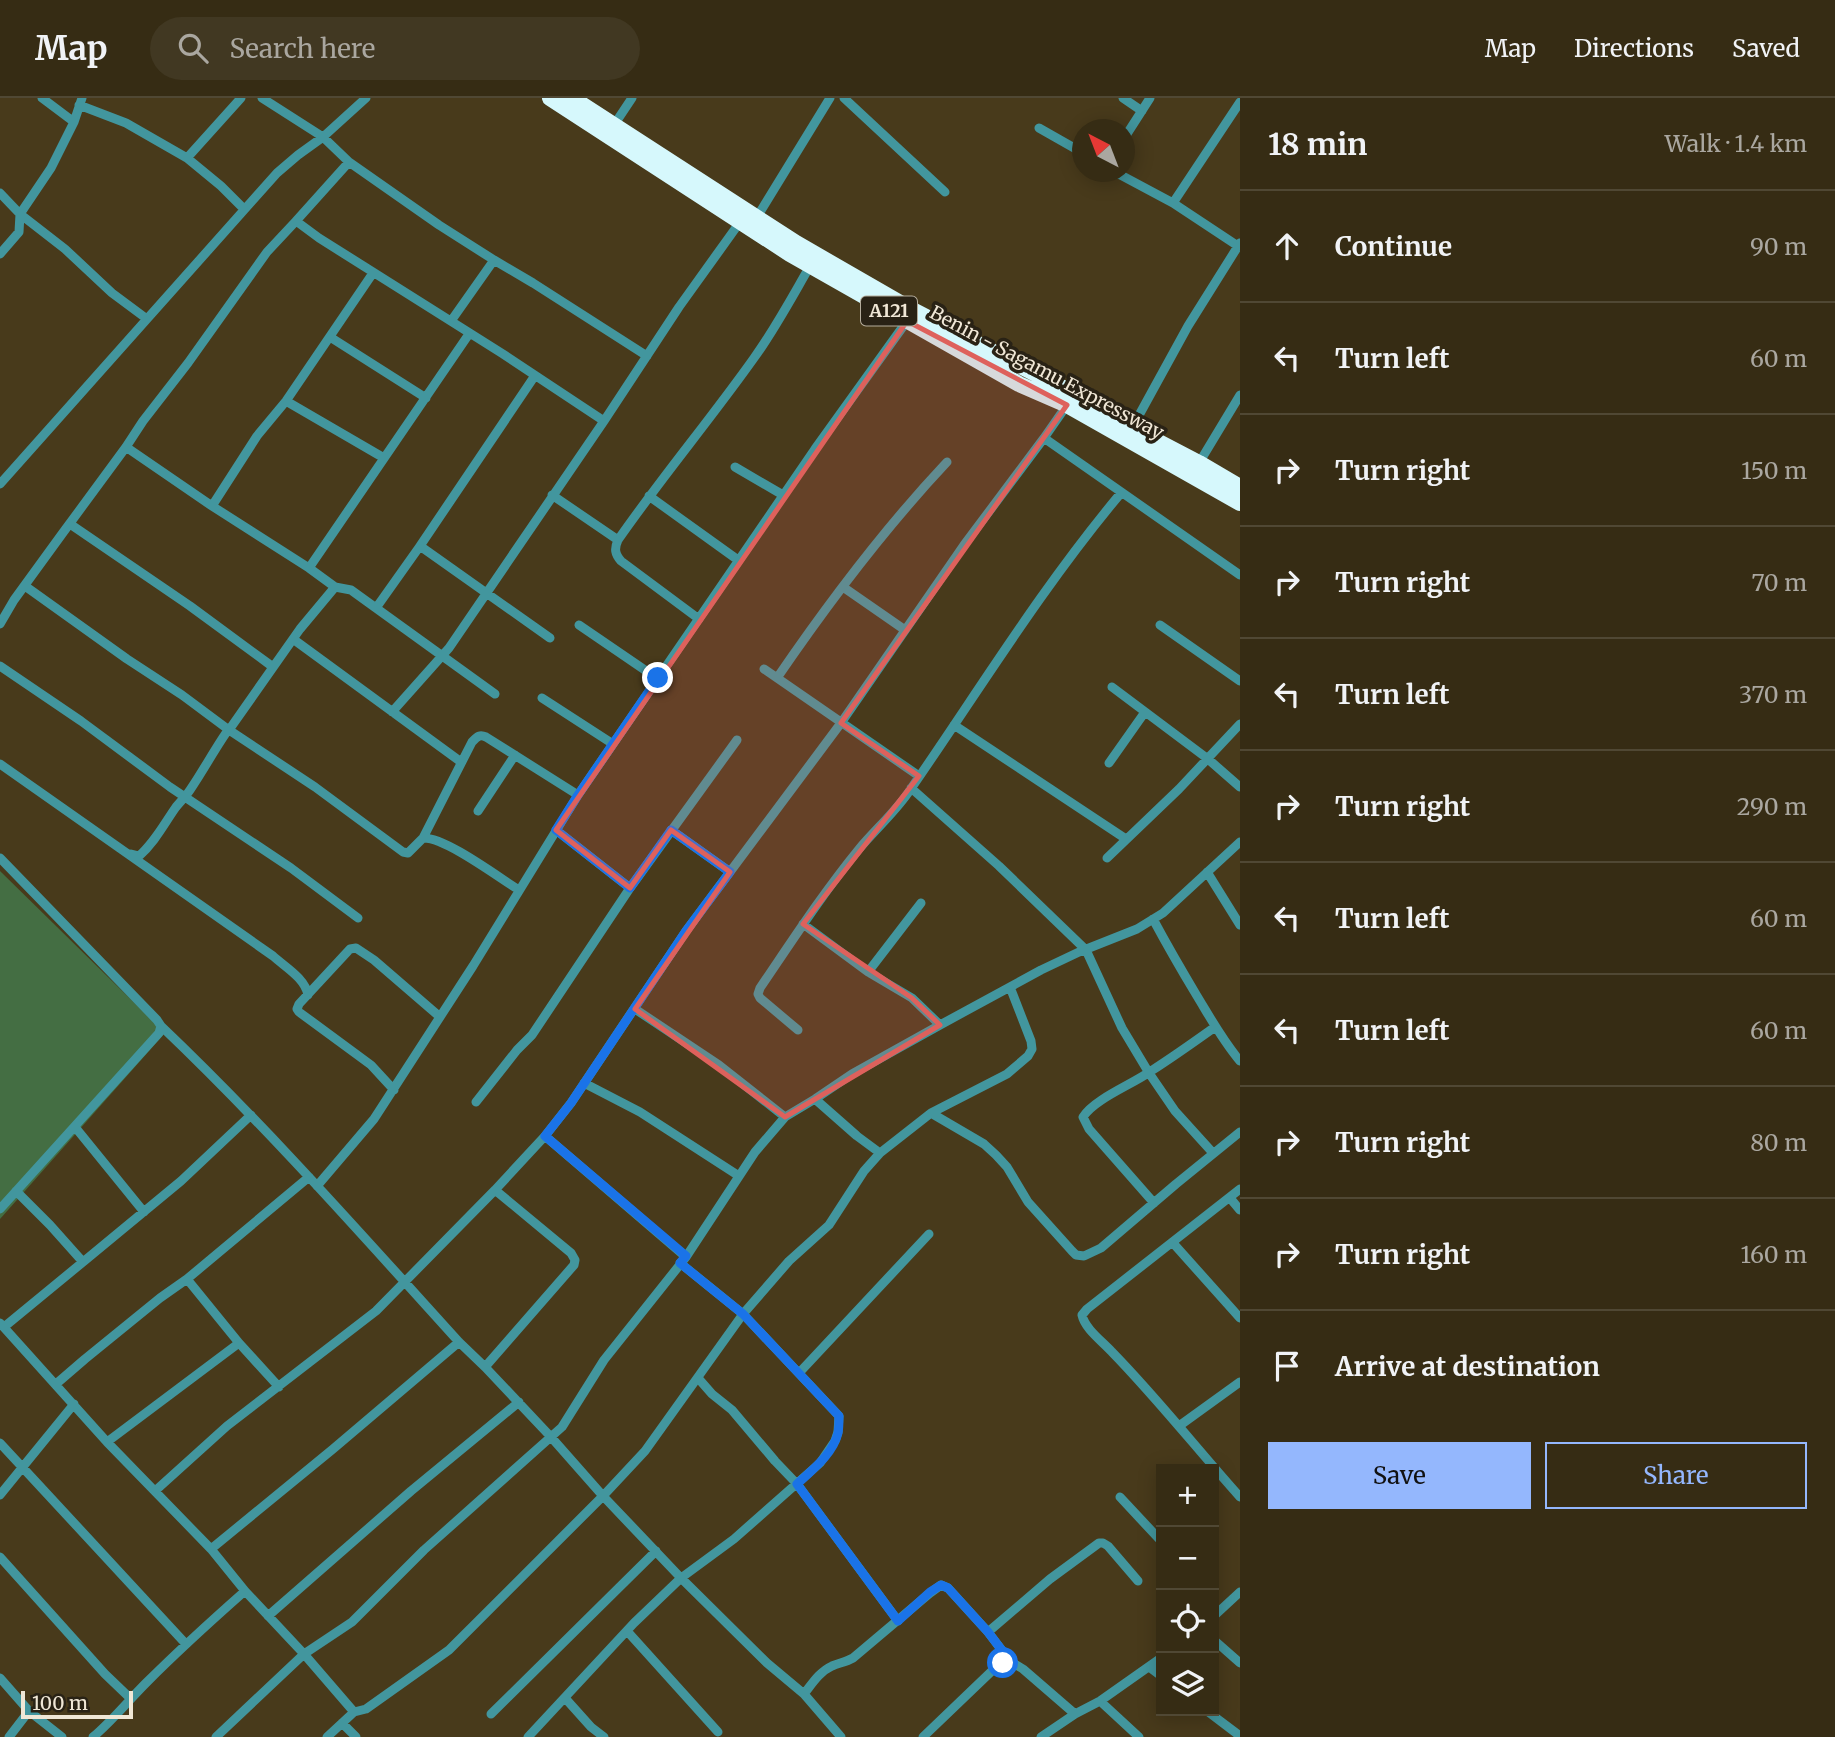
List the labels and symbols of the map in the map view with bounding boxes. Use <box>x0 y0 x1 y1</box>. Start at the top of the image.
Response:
north arrow <box>1072 119 1135 182</box>
road number: A121 <box>861 296 917 326</box>
street label: Benin - Sagamu Expressway <box>926 300 1168 444</box>
route end <box>642 662 673 693</box>
route start <box>987 1647 1018 1678</box>
scale bar <box>21 1688 133 1720</box>

